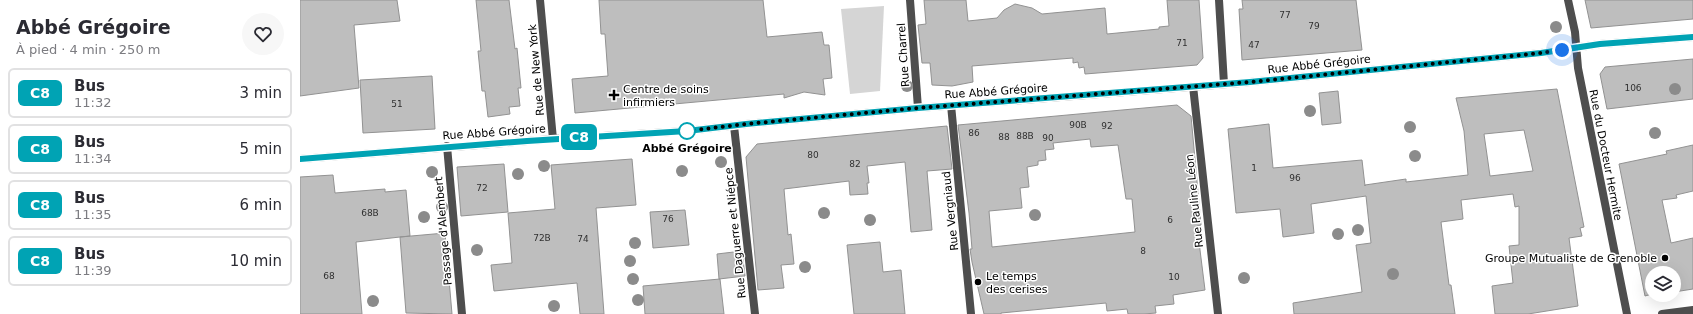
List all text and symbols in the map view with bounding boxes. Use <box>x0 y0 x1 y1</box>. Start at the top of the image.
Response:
house number: 77 <box>1279 10 1291 20</box>
button: heart <box>242 13 284 55</box>
text: Abbé Grégoire <box>16 16 171 38</box>
house number: 79 <box>1308 21 1320 31</box>
street label: Rue Charrel <box>895 22 912 87</box>
street label: Rue de New York <box>526 23 547 116</box>
house number: 71 <box>1176 38 1188 48</box>
house number: 47 <box>1248 40 1260 50</box>
your location <box>1552 40 1572 60</box>
text: À pied · 4 min · 250 m <box>16 42 160 57</box>
street label: Rue Abbé Grégoire <box>1267 53 1371 76</box>
text: Bus <box>74 77 105 95</box>
street label: Rue Abbé Grégoire <box>944 81 1048 102</box>
place label: Centre de soins infirmiers <box>623 83 709 109</box>
house number: 106 <box>1624 83 1642 93</box>
text: 3 min <box>239 84 282 102</box>
text: C8 <box>30 85 50 101</box>
street label: Rue du Docteur Hermite <box>1586 88 1625 222</box>
marker: Centre de soins infirmiers <box>608 89 620 101</box>
text: 11:32 <box>74 95 111 110</box>
house number: 51 <box>391 99 403 109</box>
house number: 90B <box>1069 120 1087 130</box>
house number: 92 <box>1101 121 1113 131</box>
street label: Rue Abbé Grégoire <box>442 122 546 143</box>
marker: Abbé Grégoire <box>678 122 696 140</box>
line badge: C8 <box>561 124 597 150</box>
house number: 86 <box>968 128 980 138</box>
text: C8 <box>569 129 589 145</box>
house number: 88B <box>1016 131 1034 141</box>
house number: 88 <box>998 132 1010 142</box>
text: Bus <box>74 133 105 151</box>
house number: 90 <box>1042 133 1054 143</box>
text: 5 min <box>239 140 282 158</box>
text: C8 <box>30 141 50 157</box>
place label: Abbé Grégoire <box>642 142 732 155</box>
house number: 80 <box>807 150 819 160</box>
text: 11:34 <box>74 151 111 166</box>
street label: Rue Pauline Léon <box>1183 154 1206 248</box>
house number: 82 <box>849 159 861 169</box>
house number: 1 <box>1251 163 1257 173</box>
street label: Rue Daguerre et Niépce <box>722 167 749 299</box>
street label: Rue Vergniaud <box>940 171 961 251</box>
house number: 96 <box>1289 173 1301 183</box>
street label: Passage d'Alembert <box>432 175 455 286</box>
house number: 72 <box>476 183 488 193</box>
text: Bus <box>74 189 105 207</box>
text: 6 min <box>239 196 282 214</box>
text: C8 <box>30 197 50 213</box>
text: 11:35 <box>74 207 111 222</box>
house number: 68B <box>361 208 379 218</box>
house number: 76 <box>662 214 674 224</box>
house number: 6 <box>1167 215 1173 225</box>
house number: 72B <box>533 233 551 243</box>
house number: 74 <box>577 234 589 244</box>
text: Bus <box>74 245 105 263</box>
house number: 8 <box>1140 246 1146 256</box>
text: 10 min <box>230 252 282 270</box>
place label: Groupe Mutualiste de Grenoble <box>1485 252 1657 265</box>
text: C8 <box>30 253 50 269</box>
marker: Groupe Mutualiste de Grenoble <box>1660 253 1670 263</box>
text: 11:39 <box>74 263 111 278</box>
map controls <box>1645 266 1681 302</box>
button: layers <box>1645 266 1681 302</box>
place label: Le temps des cerises <box>986 270 1048 296</box>
house number: 68 <box>323 271 335 281</box>
house number: 10 <box>1168 272 1180 282</box>
marker: Le temps des cerises <box>973 277 983 287</box>

